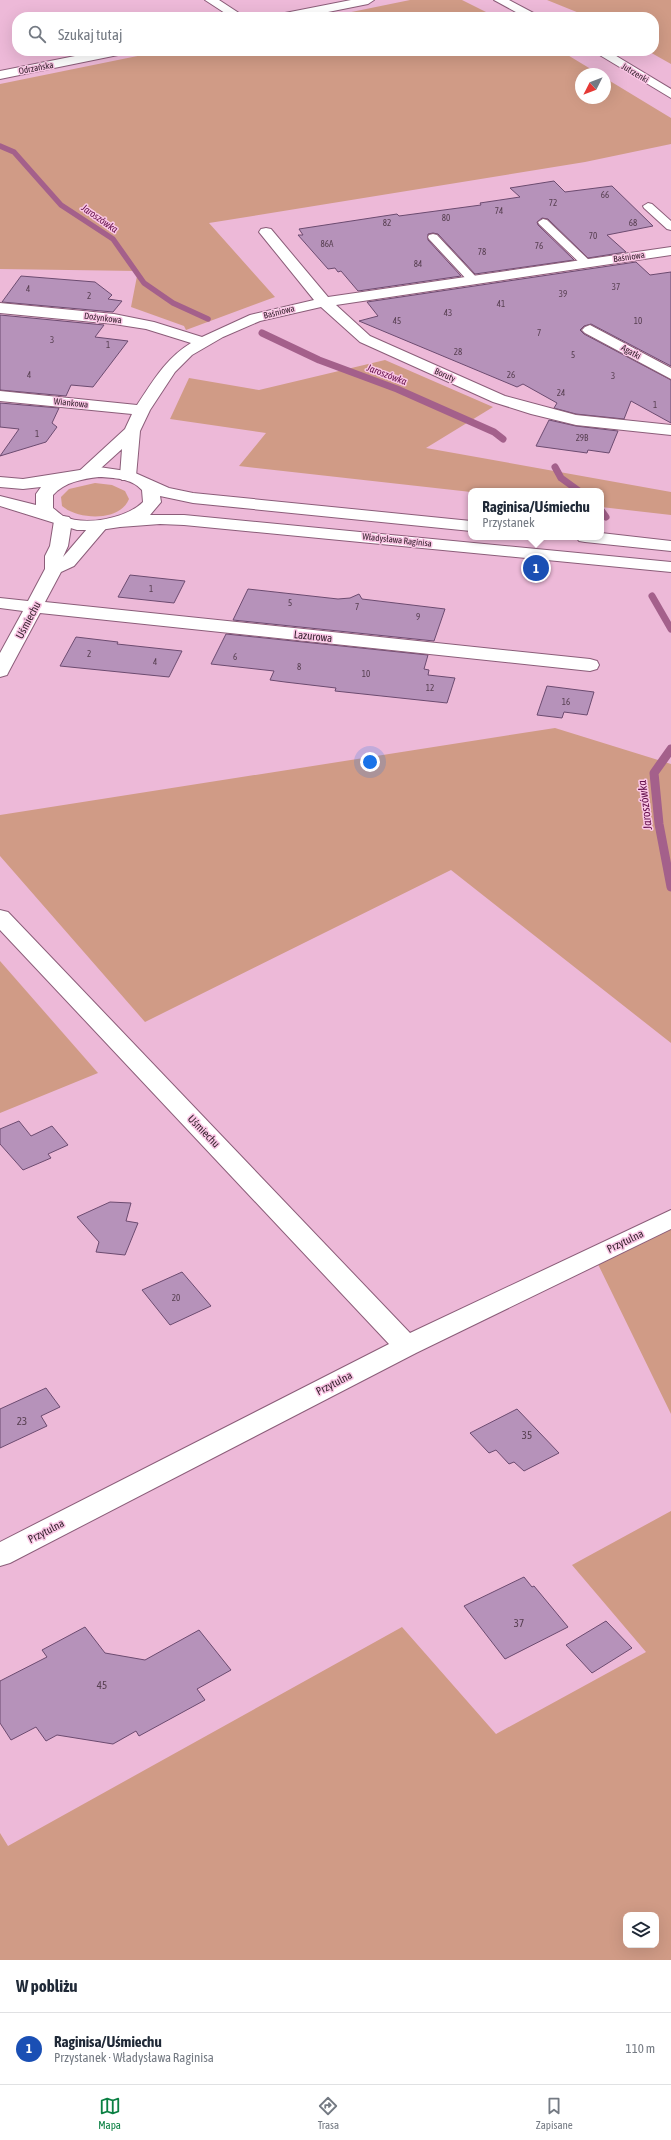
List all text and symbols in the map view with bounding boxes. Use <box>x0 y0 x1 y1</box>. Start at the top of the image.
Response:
search box <box>12 12 659 56</box>
icon: search <box>26 23 48 45</box>
text: Szukaj tutaj <box>58 26 122 43</box>
street label: Odrzańska <box>18 60 54 76</box>
street label: Jutrzenki <box>620 61 650 85</box>
north arrow <box>575 68 611 104</box>
house number: 66 <box>601 190 609 200</box>
house number: 72 <box>549 198 557 208</box>
water label: Jaroszówka <box>79 201 120 235</box>
house number: 74 <box>495 206 503 216</box>
house number: 80 <box>442 213 450 223</box>
house number: 82 <box>383 218 391 228</box>
house number: 68 <box>629 218 637 228</box>
house number: 70 <box>589 231 597 241</box>
house number: 86A <box>321 239 334 249</box>
house number: 76 <box>535 241 543 251</box>
house number: 78 <box>478 247 486 257</box>
street label: Baśniowa <box>613 250 645 264</box>
house number: 84 <box>414 259 422 269</box>
house number: 37 <box>612 282 620 292</box>
house number: 4 <box>26 284 30 294</box>
house number: 39 <box>559 289 567 299</box>
house number: 2 <box>87 291 91 301</box>
house number: 41 <box>497 299 505 309</box>
street label: Baśniowa <box>262 303 296 321</box>
house number: 43 <box>444 308 452 318</box>
street label: Dożynkowa <box>84 311 122 325</box>
house number: 45 <box>393 316 401 326</box>
house number: 10 <box>634 316 642 326</box>
house number: 7 <box>537 328 541 338</box>
house number: 3 <box>50 335 54 345</box>
house number: 1 <box>106 340 110 350</box>
street label: Agatki <box>620 343 642 361</box>
house number: 28 <box>454 347 462 357</box>
house number: 5 <box>571 350 575 360</box>
water label: Jaroszówka <box>364 362 409 387</box>
street label: Boruty <box>433 366 457 384</box>
house number: 4 <box>27 370 31 380</box>
house number: 26 <box>507 370 515 380</box>
house number: 3 <box>611 371 615 381</box>
house number: 24 <box>557 388 565 398</box>
street label: Wiankowa <box>53 396 89 410</box>
house number: 1 <box>653 400 657 410</box>
house number: 1 <box>35 429 39 439</box>
house number: 29B <box>576 433 589 443</box>
popup <box>468 488 604 540</box>
text: Raginisa/Uśmiechu <box>482 498 590 515</box>
text: Przystanek <box>482 515 535 530</box>
street label: Władysława Raginisa <box>362 531 432 549</box>
pin: 1 <box>523 553 549 583</box>
house number: 1 <box>149 584 153 594</box>
house number: 5 <box>288 598 292 608</box>
street label: Uśmiechu <box>13 599 43 641</box>
house number: 7 <box>355 602 359 612</box>
house number: 9 <box>416 612 420 622</box>
street label: Lazurowa <box>293 628 333 644</box>
house number: 2 <box>87 649 91 659</box>
house number: 6 <box>233 652 237 662</box>
house number: 4 <box>153 657 157 667</box>
house number: 8 <box>297 662 301 672</box>
house number: 10 <box>362 669 370 679</box>
house number: 12 <box>426 683 434 693</box>
house number: 16 <box>562 697 570 707</box>
your location <box>360 752 380 772</box>
water label: Jaroszówka <box>635 779 655 832</box>
street label: Uśmiechu <box>186 1112 222 1150</box>
street label: Przytulna <box>605 1227 645 1255</box>
house number: 20 <box>172 1293 180 1303</box>
street label: Przytulna <box>314 1369 354 1397</box>
house number: 23 <box>17 1415 27 1427</box>
house number: 35 <box>522 1429 532 1441</box>
street label: Przytulna <box>26 1517 66 1545</box>
house number: 37 <box>514 1617 524 1629</box>
house number: 45 <box>97 1679 107 1691</box>
map controls <box>623 1912 659 1948</box>
button: layers <box>623 1912 659 1948</box>
text: W pobliżu <box>16 1976 78 1996</box>
text: Raginisa/Uśmiechu <box>54 2033 162 2050</box>
text: 1 <box>26 2041 32 2056</box>
text: 110 m <box>626 2041 655 2056</box>
text: Przystanek · Władysława Raginisa <box>54 2050 214 2065</box>
tab: Mapa <box>98 2095 121 2131</box>
tab: Trasa <box>317 2095 339 2131</box>
tab: Zapisane <box>536 2095 573 2131</box>

